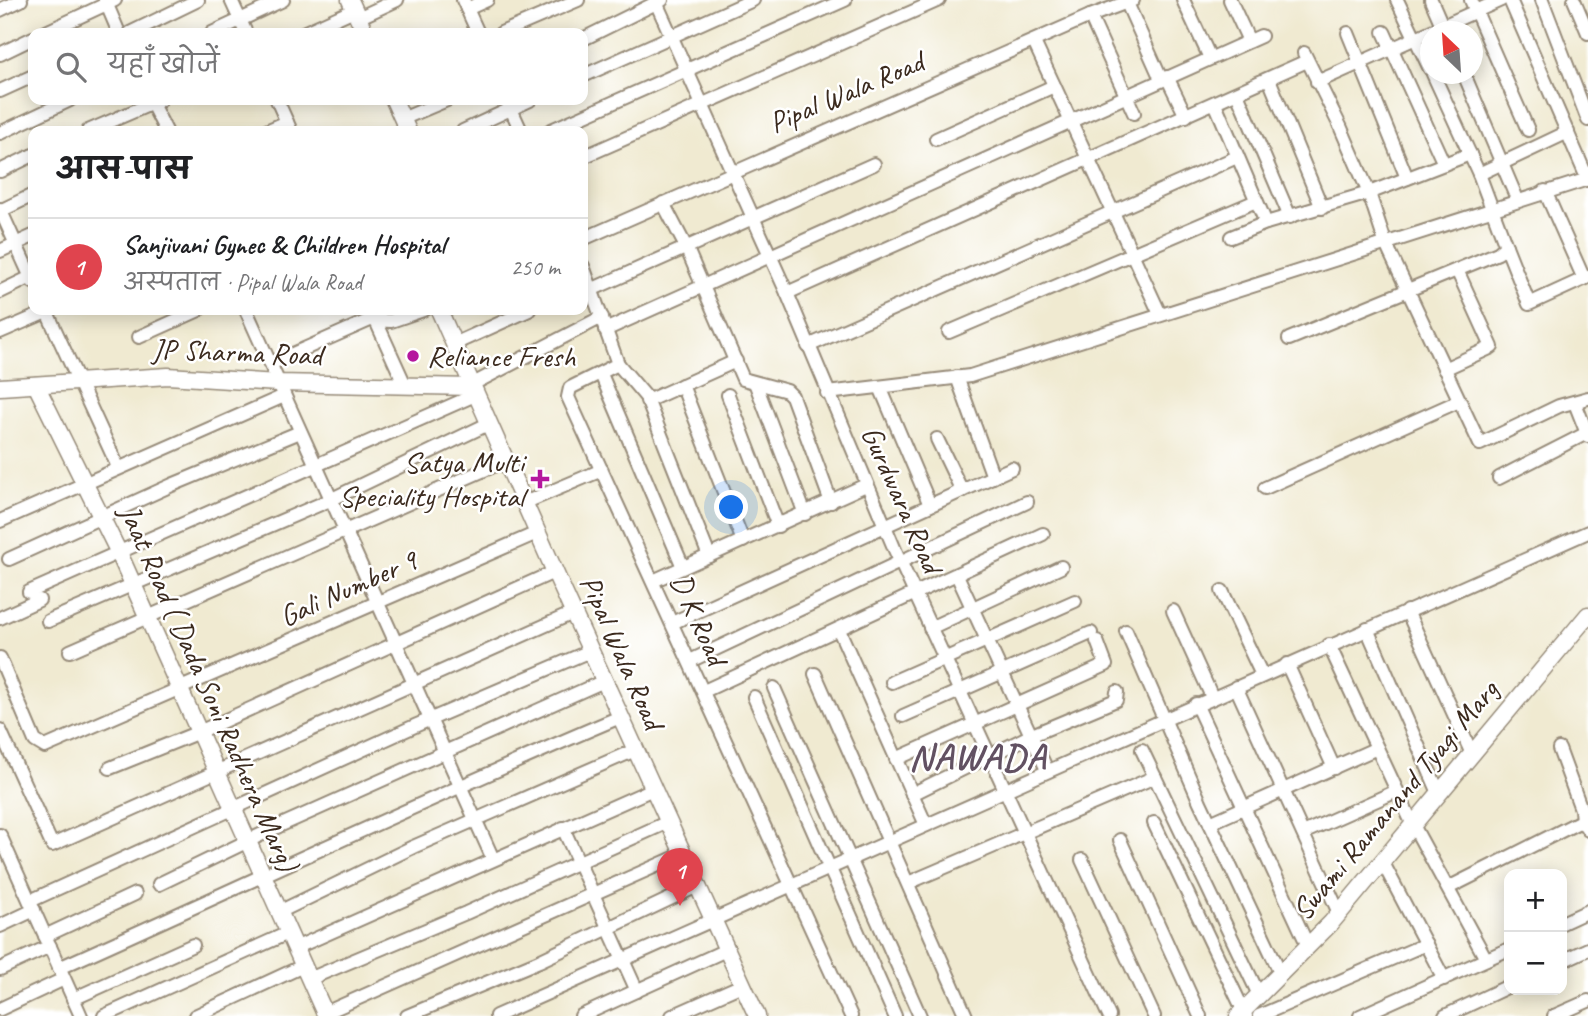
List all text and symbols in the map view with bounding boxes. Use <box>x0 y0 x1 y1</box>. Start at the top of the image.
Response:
north arrow <box>1420 21 1483 84</box>
search box <box>28 28 588 105</box>
street label: Pipal Wala Road <box>763 41 933 142</box>
icon: search <box>52 48 90 86</box>
text: यहाँ खोजें <box>108 48 219 81</box>
text: आस-पास <box>56 150 191 188</box>
text: Sanjivani Gynec & Children Hospital <box>123 228 445 261</box>
text: 1 <box>74 253 84 282</box>
text: 250 m <box>511 253 560 282</box>
text: अस्पताल · Pipal Wala Road <box>123 268 362 297</box>
street label: JP Sharma Road <box>149 330 327 374</box>
place label: Reliance Fresh <box>427 337 576 375</box>
marker: Reliance Fresh <box>405 348 421 364</box>
street label: Gurdwara Road <box>853 420 953 582</box>
place label: Satya Multi Speciality Hospital <box>339 443 529 515</box>
marker: Satya Multi Speciality Hospital <box>530 469 550 489</box>
your location <box>714 490 748 524</box>
street label: Jaat Road ( Dada Soni Radhera Marg) <box>110 497 308 879</box>
street label: Gali Number 9 <box>273 540 425 635</box>
street label: D K Road <box>662 568 738 674</box>
street label: Pipal Wala Road <box>571 569 674 739</box>
street label: Swami Ramanand Tyagi Marg <box>1283 671 1508 928</box>
district label: NAWADA <box>909 733 1048 780</box>
pin: 1 <box>657 848 703 906</box>
map controls <box>1504 869 1567 995</box>
button: + <box>1504 869 1567 932</box>
button: − <box>1504 932 1567 995</box>

